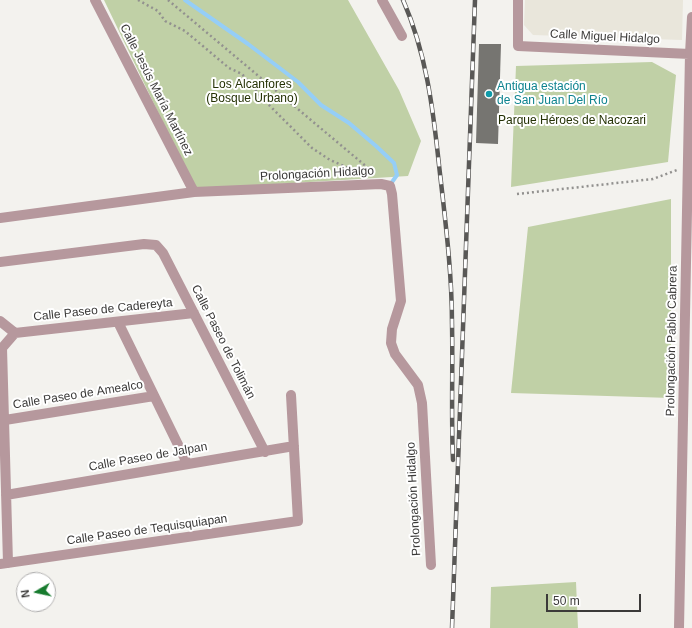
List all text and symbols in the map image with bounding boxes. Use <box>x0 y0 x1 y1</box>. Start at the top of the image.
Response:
street label: Calle Jesús María Martínez <box>116 22 196 158</box>
street label: Calle Miguel Hidalgo <box>550 27 660 47</box>
park label: Los Alcanfores (Bosque Urbano) <box>206 78 298 106</box>
place label: Antigua estación de San Juan Del Río <box>497 80 608 108</box>
marker: Antigua estación de San Juan Del Río <box>484 89 494 99</box>
park label: Parque Héroes de Nacozari <box>498 114 646 128</box>
street label: Prolongación Hidalgo <box>260 164 374 184</box>
street label: Prolongación Pablo Cabrera <box>663 266 681 416</box>
street label: Calle Paseo de Tolimán <box>188 283 258 401</box>
street label: Calle Paseo de Cadereyta <box>33 296 173 324</box>
street label: Calle Paseo de Amealco <box>12 378 144 412</box>
street label: Calle Paseo de Jalpan <box>88 439 208 475</box>
street label: Prolongación Hidalgo <box>404 442 424 556</box>
street label: Calle Paseo de Tequisquiapan <box>66 512 228 548</box>
north arrow <box>16 572 56 612</box>
scale bar <box>548 586 643 612</box>
text: N <box>19 589 32 599</box>
text: 50 m <box>553 594 580 608</box>

